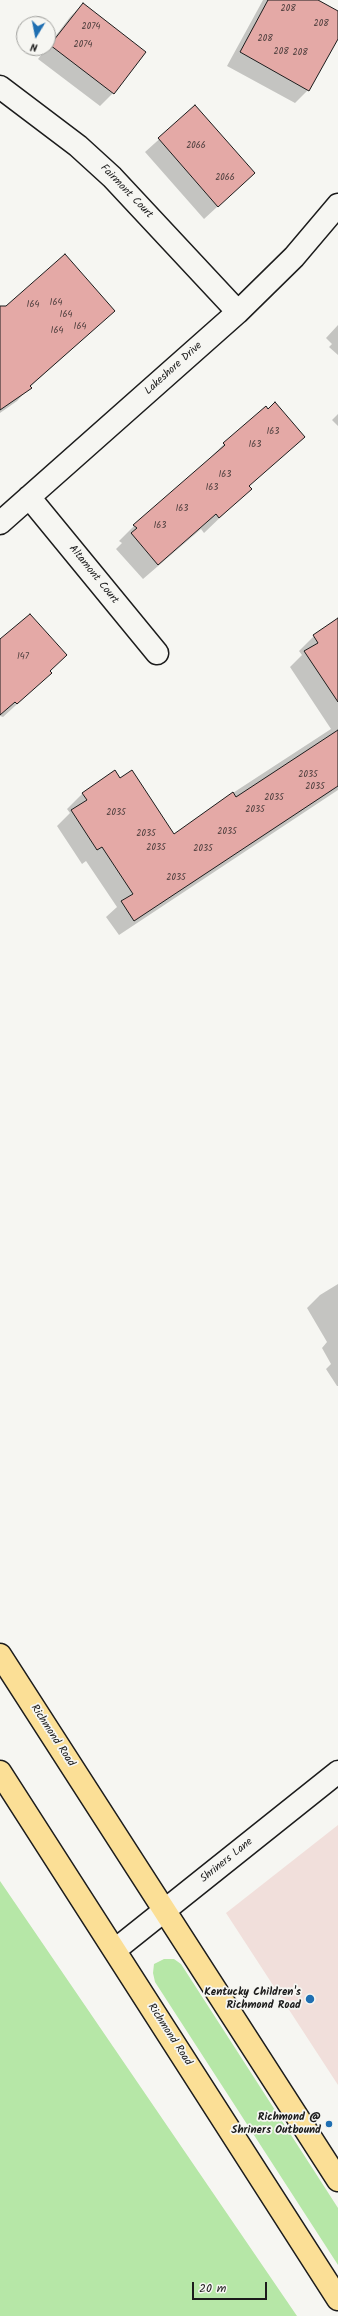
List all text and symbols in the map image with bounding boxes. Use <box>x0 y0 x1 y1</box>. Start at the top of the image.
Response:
house number: 208 <box>280 4 296 14</box>
north arrow <box>16 16 56 56</box>
house number: 208 <box>313 19 329 29</box>
house number: 2074 <box>82 22 100 32</box>
house number: 208 <box>257 34 273 44</box>
text: N <box>29 37 39 56</box>
house number: 2074 <box>74 40 92 50</box>
house number: 208 <box>273 47 289 57</box>
house number: 208 <box>292 48 308 58</box>
house number: 2066 <box>186 141 206 151</box>
street label: Fairmont Court <box>97 162 155 222</box>
house number: 2066 <box>215 173 235 183</box>
house number: 164 <box>50 298 62 308</box>
house number: 164 <box>27 300 39 310</box>
house number: 164 <box>60 310 72 320</box>
house number: 164 <box>74 322 86 332</box>
house number: 164 <box>51 326 63 336</box>
street label: Lakeshore Drive <box>143 340 205 398</box>
house number: 163 <box>267 427 279 437</box>
house number: 163 <box>249 440 261 450</box>
house number: 163 <box>219 470 231 480</box>
house number: 163 <box>206 483 218 493</box>
house number: 163 <box>176 504 188 514</box>
house number: 163 <box>154 521 166 531</box>
street label: Altamont Court <box>65 543 121 607</box>
house number: 147 <box>17 652 29 662</box>
house number: 2035 <box>298 770 318 780</box>
house number: 2035 <box>305 782 325 792</box>
house number: 2035 <box>264 793 284 803</box>
house number: 2035 <box>245 805 265 815</box>
house number: 2035 <box>106 808 126 818</box>
house number: 2035 <box>217 827 237 837</box>
house number: 2035 <box>136 829 156 839</box>
house number: 2035 <box>146 843 166 853</box>
house number: 2035 <box>193 844 213 854</box>
house number: 2035 <box>166 873 186 883</box>
street label: Richmond Road <box>27 1702 77 1770</box>
street label: Shriners Lane <box>198 1836 256 1886</box>
place label: Kentucky Children's Richmond Road <box>204 1986 301 2012</box>
marker: Kentucky Children's Richmond Road <box>304 1993 316 2005</box>
street label: Richmond Road <box>144 2001 194 2069</box>
place label: Richmond @ Shriners Outbound <box>231 2111 321 2137</box>
marker: Richmond @ Shriners Outbound <box>324 2119 334 2129</box>
scale bar <box>194 2274 269 2300</box>
text: 20 m <box>199 2279 226 2298</box>

